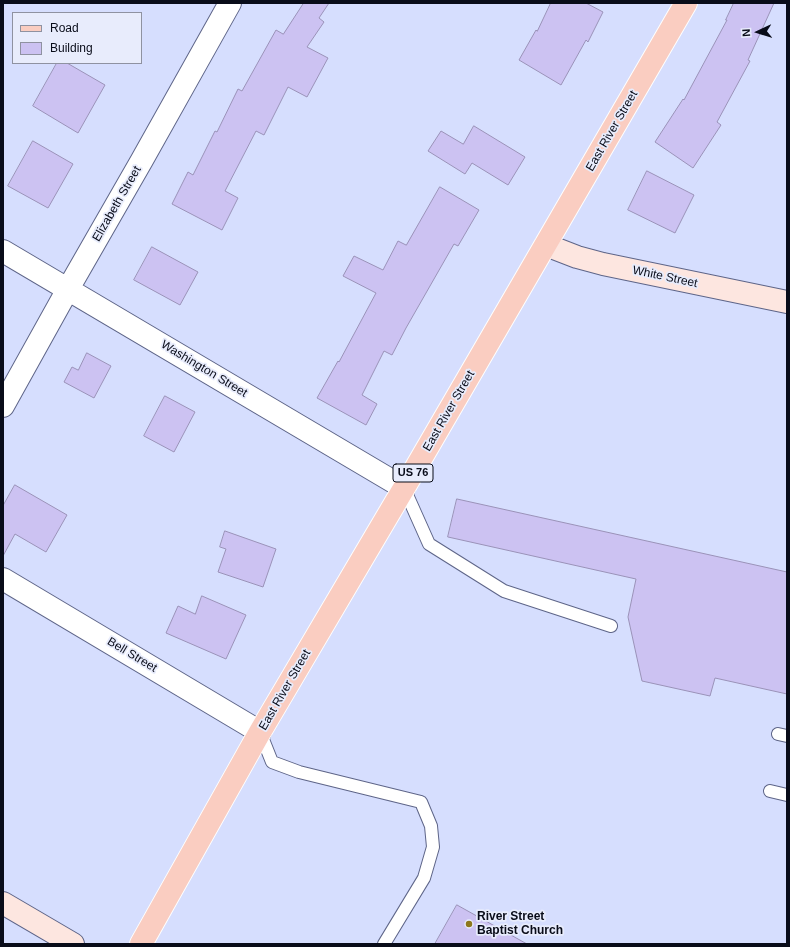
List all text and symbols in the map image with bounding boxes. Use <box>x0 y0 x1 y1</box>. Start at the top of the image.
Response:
legend <box>12 12 142 64</box>
north arrow <box>738 12 778 52</box>
text: Road <box>50 21 79 35</box>
text: N <box>740 28 752 37</box>
text: Building <box>50 41 93 55</box>
street label: East River Street <box>583 88 641 174</box>
street label: Elizabeth Street <box>90 164 144 244</box>
street label: White Street <box>631 263 699 291</box>
street label: Washington Street <box>158 338 250 400</box>
street label: East River Street <box>420 368 478 454</box>
road number: US 76 <box>393 464 433 482</box>
street label: Bell Street <box>105 635 159 675</box>
street label: East River Street <box>256 647 314 733</box>
place label: River Street Baptist Church <box>477 910 563 938</box>
marker: River Street Baptist Church <box>464 919 474 929</box>

